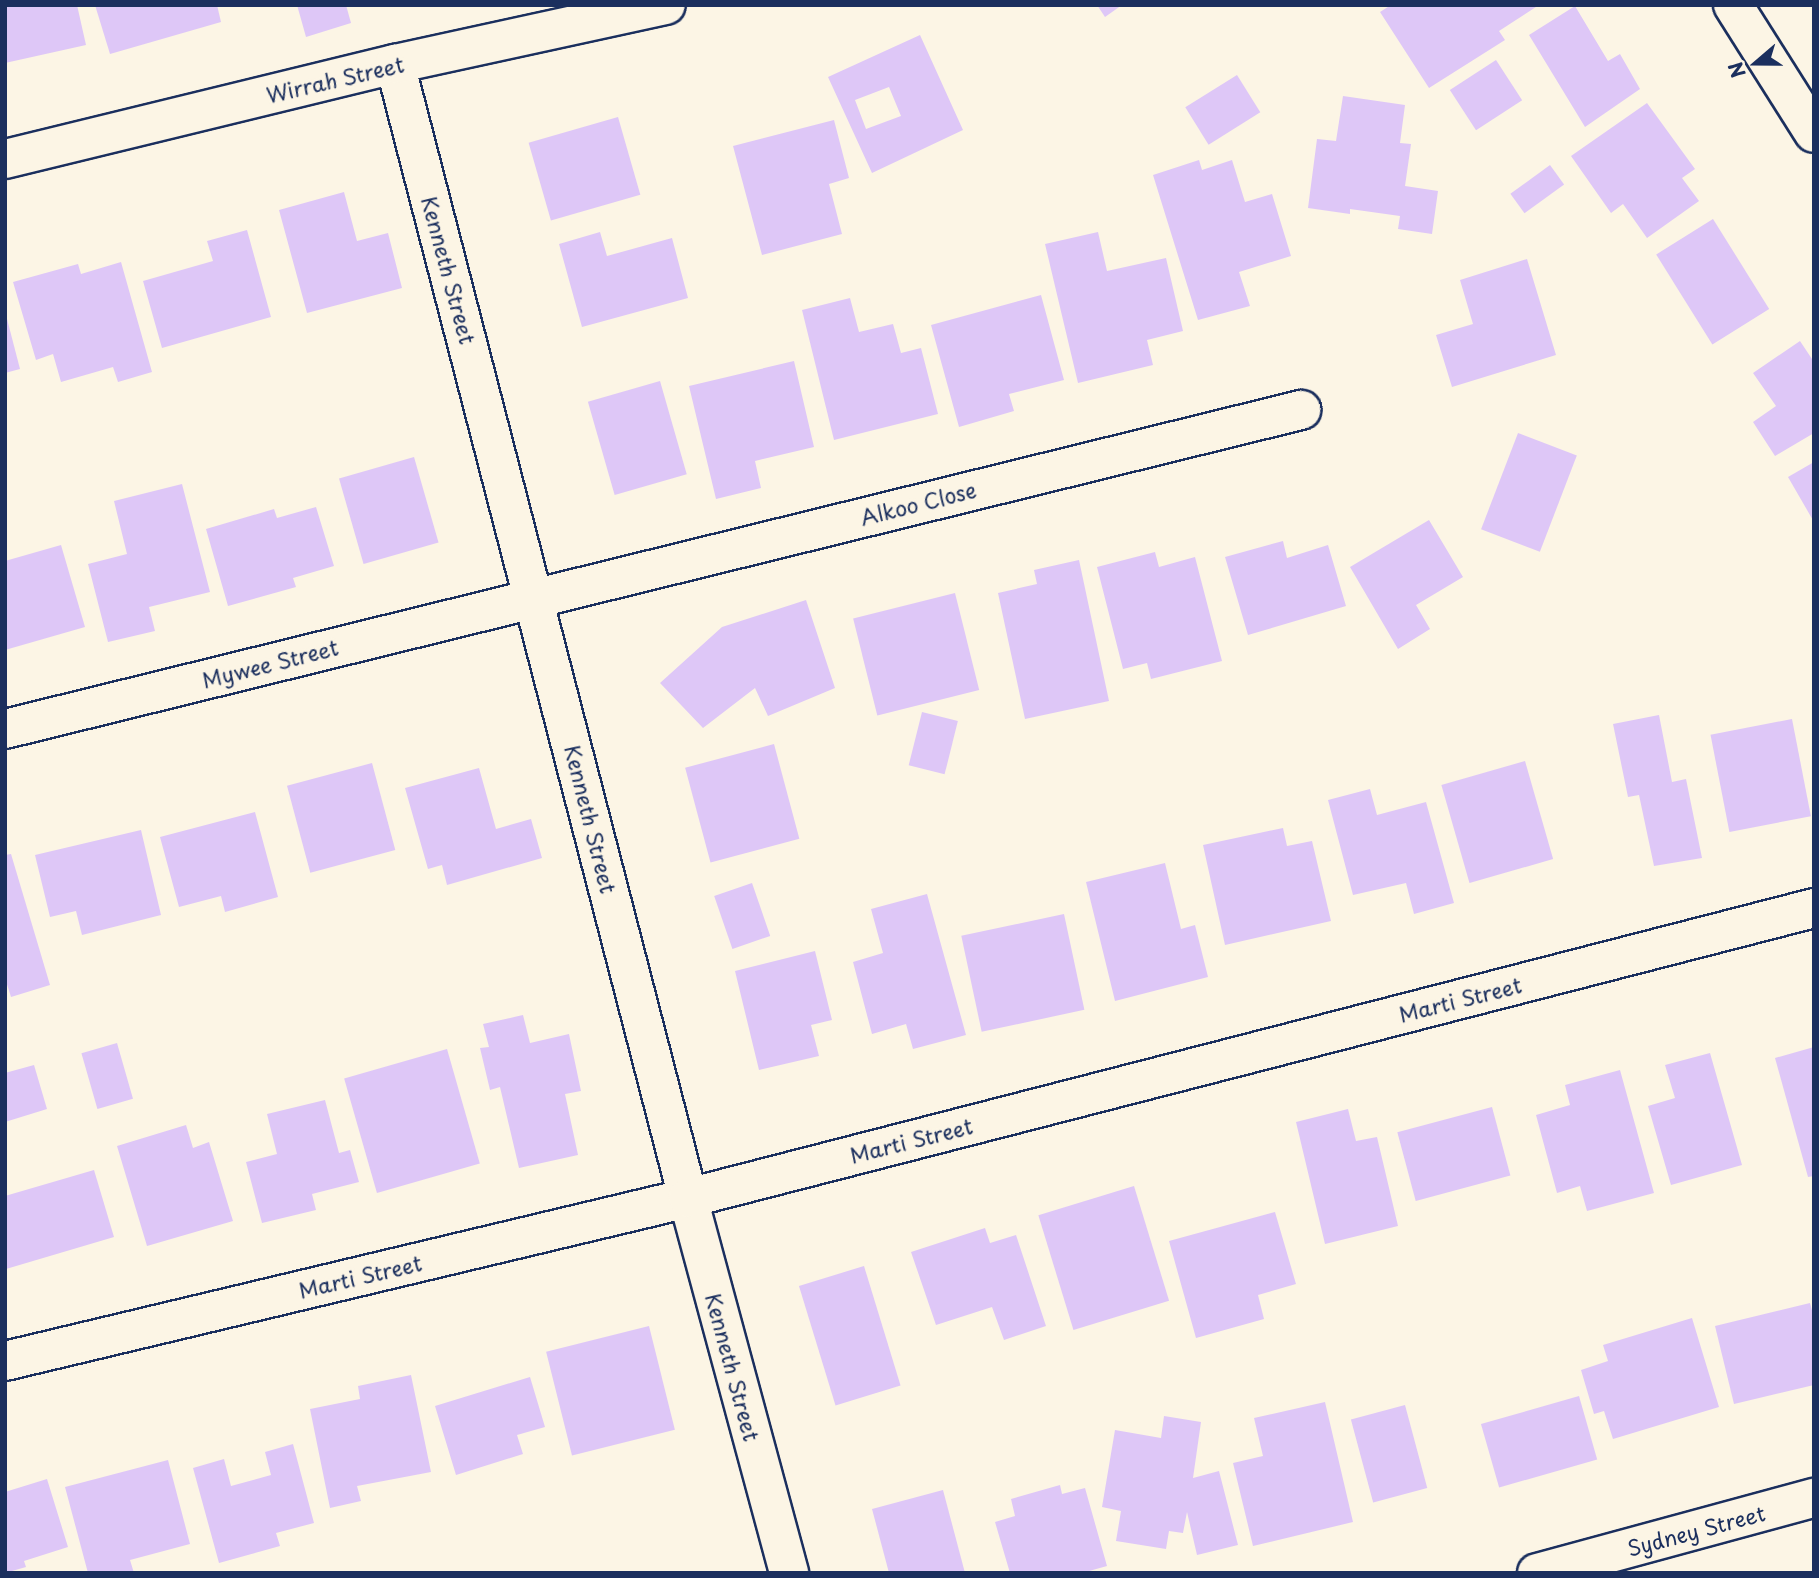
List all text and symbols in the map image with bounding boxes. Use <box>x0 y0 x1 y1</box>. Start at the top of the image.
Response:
north arrow <box>1721 28 1791 98</box>
street label: Wirrah Street <box>264 51 406 107</box>
text: N <box>1721 58 1752 82</box>
street label: Kenneth Street <box>417 193 481 347</box>
street label: Alkoo Close <box>857 476 979 530</box>
street label: Mywee Street <box>199 634 341 692</box>
street label: Kenneth Street <box>560 742 622 896</box>
street label: Marti Street <box>1395 971 1525 1027</box>
street label: Marti Street <box>846 1112 976 1168</box>
street label: Marti Street <box>295 1249 425 1303</box>
street label: Kenneth Street <box>701 1290 765 1444</box>
street label: Sydney Street <box>1624 1499 1768 1561</box>

